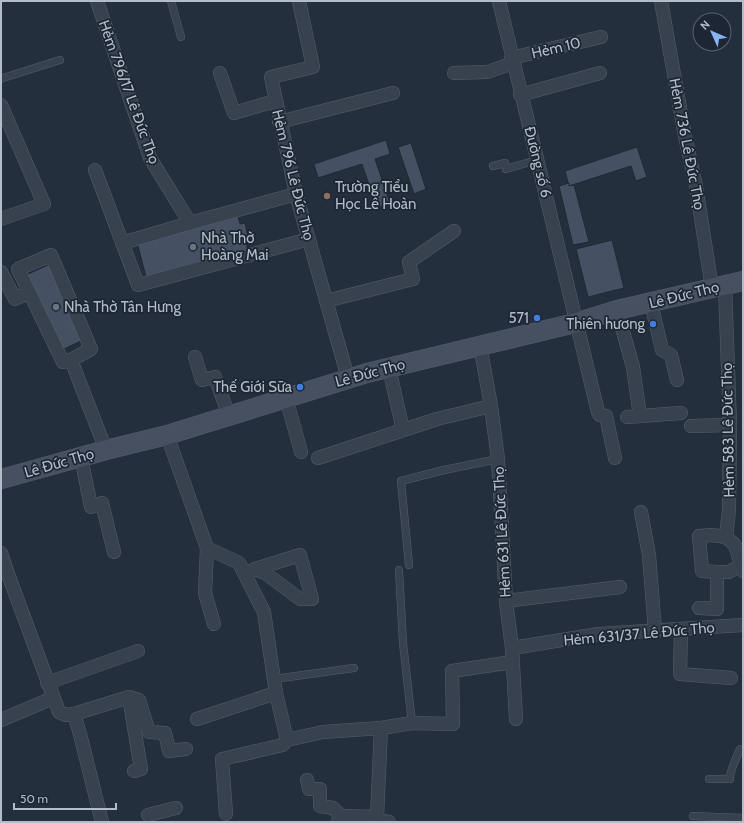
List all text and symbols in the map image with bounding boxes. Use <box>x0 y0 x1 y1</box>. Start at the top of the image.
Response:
north arrow <box>692 12 732 52</box>
text: N <box>697 17 713 33</box>
street label: Hẻm 796/17 Lê Đức Thọ <box>95 18 163 166</box>
street label: Hẻm 10 <box>530 34 582 62</box>
street label: Hẻm 736 Lê Đức Thọ <box>665 77 709 211</box>
street label: Hẻm 796 Lê Đức Thọ <box>268 108 318 242</box>
street label: Đường số 6 <box>520 125 556 199</box>
place label: Trường Tiểu Học Lê Hoàn <box>335 178 416 213</box>
marker: Trường Tiểu Học Lê Hoàn <box>322 191 332 201</box>
place label: Nhà Thờ Hoàng Mai <box>201 229 269 264</box>
marker: Nhà Thờ Hoàng Mai <box>188 242 198 252</box>
street label: Lê Đức Thọ <box>647 278 721 312</box>
place label: Nhà Thờ Tân Hưng <box>64 298 181 316</box>
marker: Nhà Thờ Tân Hưng <box>51 302 61 312</box>
place label: 571 <box>508 309 529 327</box>
marker: 571 <box>532 313 542 323</box>
place label: Thiên hương <box>566 315 646 333</box>
marker: Thiên hương <box>648 319 658 329</box>
street label: Lê Đức Thọ <box>333 355 407 391</box>
street label: Hẻm 583 Lê Đức Thọ <box>718 362 738 498</box>
place label: Thế Giới Sữa <box>213 378 293 396</box>
marker: Thế Giới Sữa <box>295 382 305 392</box>
street label: Lê Đức Thọ <box>22 444 96 482</box>
street label: Hẻm 631 Lê Đức Thọ <box>490 466 514 598</box>
street label: Hẻm 631/37 Lê Đức Thọ <box>563 618 715 650</box>
scale bar <box>14 785 116 811</box>
text: 50 m <box>20 791 48 806</box>

